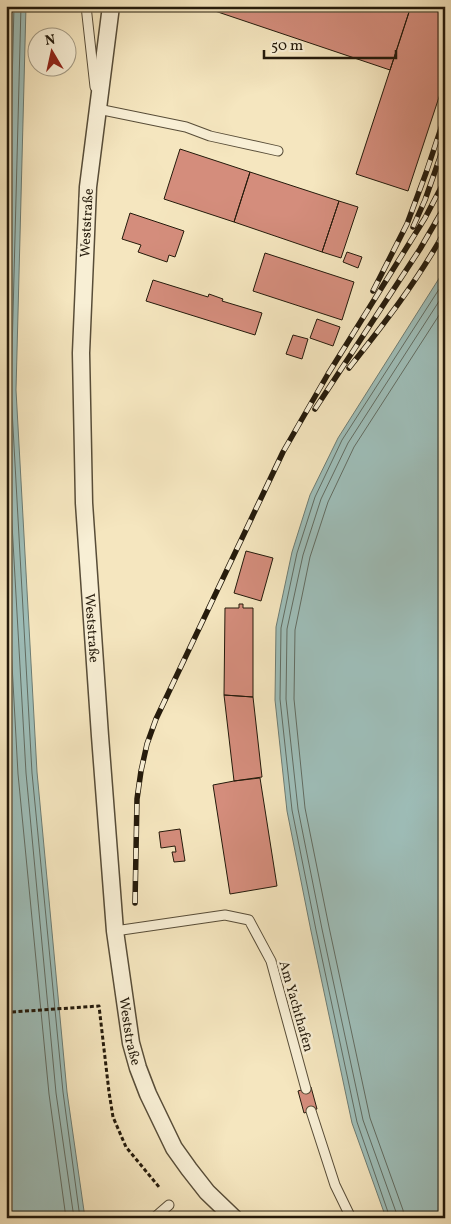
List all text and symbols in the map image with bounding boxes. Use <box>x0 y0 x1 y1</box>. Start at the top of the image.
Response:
north arrow <box>28 28 78 78</box>
scale bar <box>264 28 396 60</box>
text: N <box>44 30 57 51</box>
text: 50 m <box>271 36 303 57</box>
street label: Weststraße <box>76 188 99 258</box>
street label: Weststraße <box>79 593 103 664</box>
street label: Am Yachthafen <box>274 959 318 1054</box>
street label: Weststraße <box>114 996 145 1068</box>

